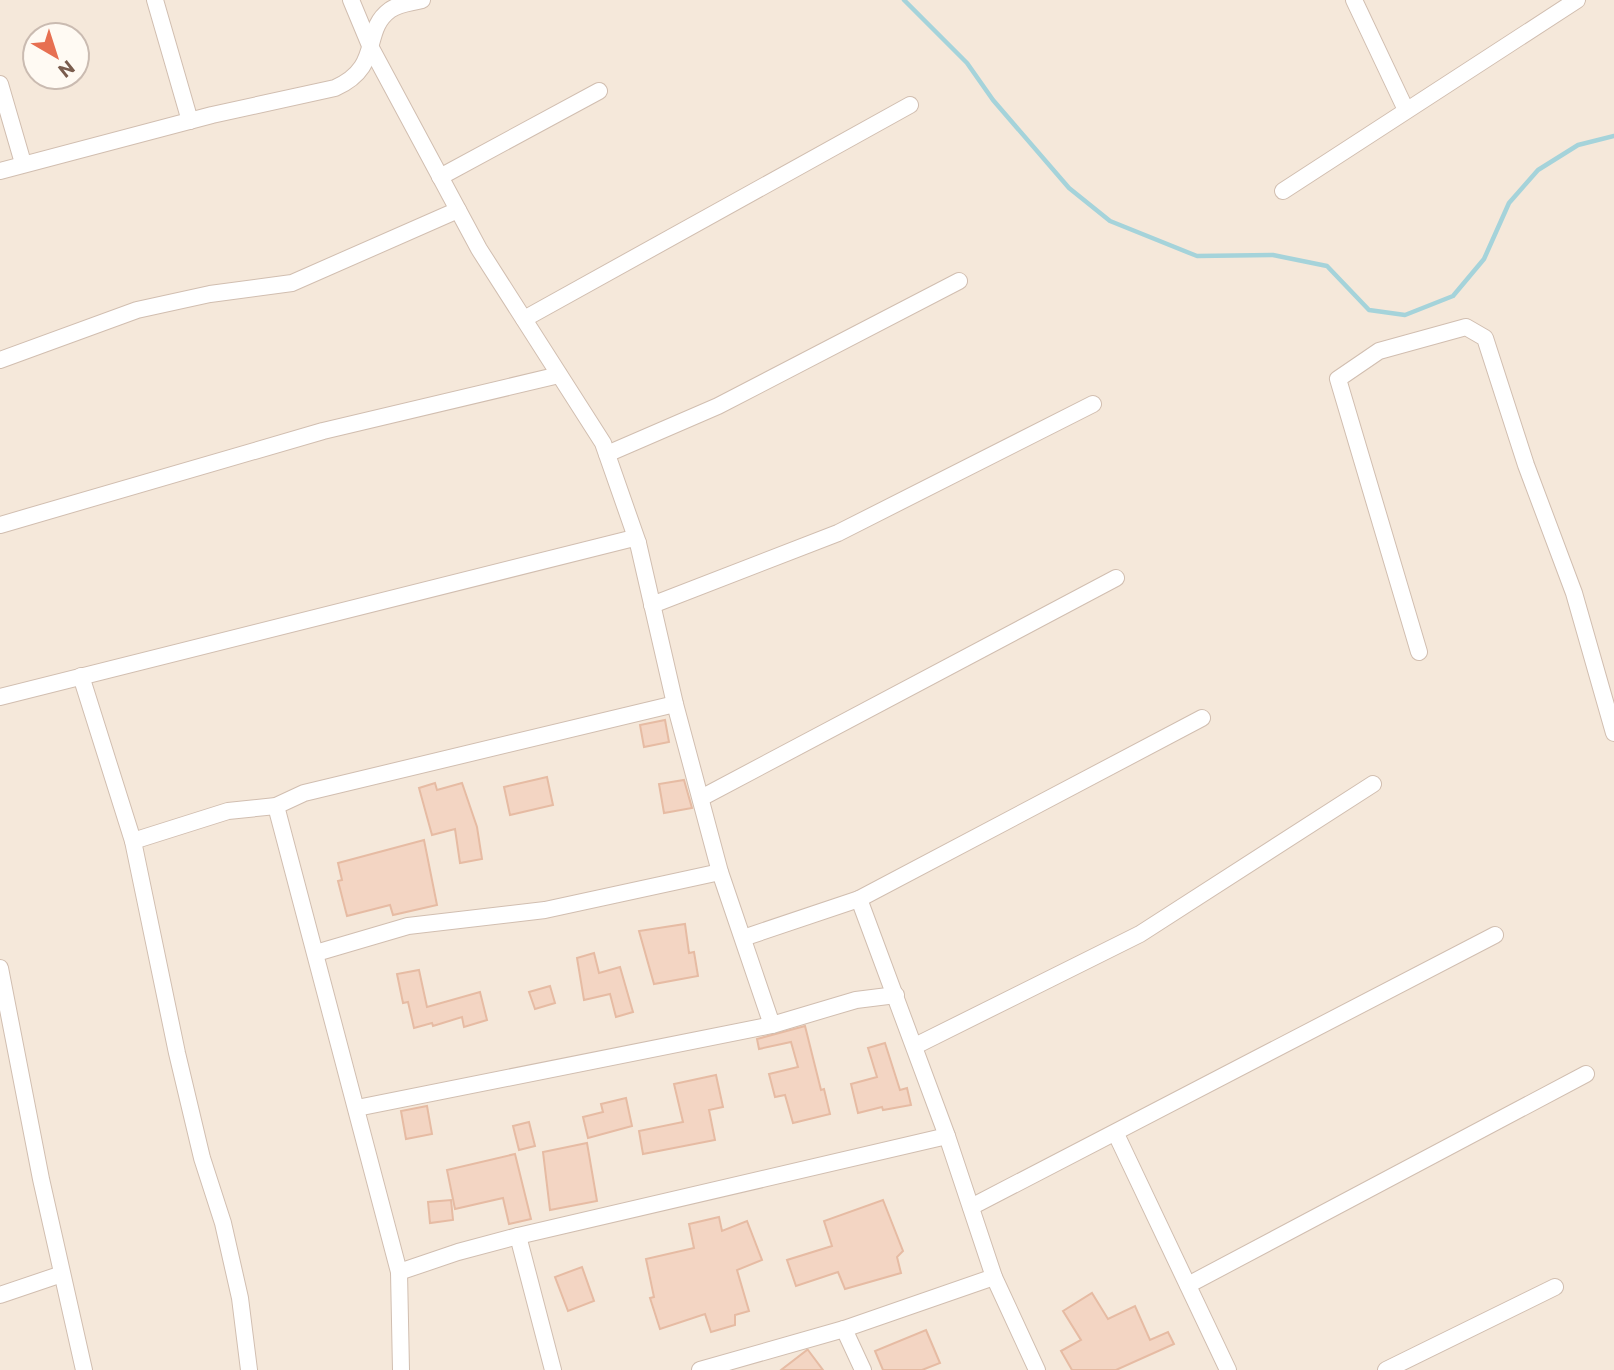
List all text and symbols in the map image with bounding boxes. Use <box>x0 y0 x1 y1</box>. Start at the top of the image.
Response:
north arrow <box>21 21 91 91</box>
text: N <box>54 56 80 83</box>

